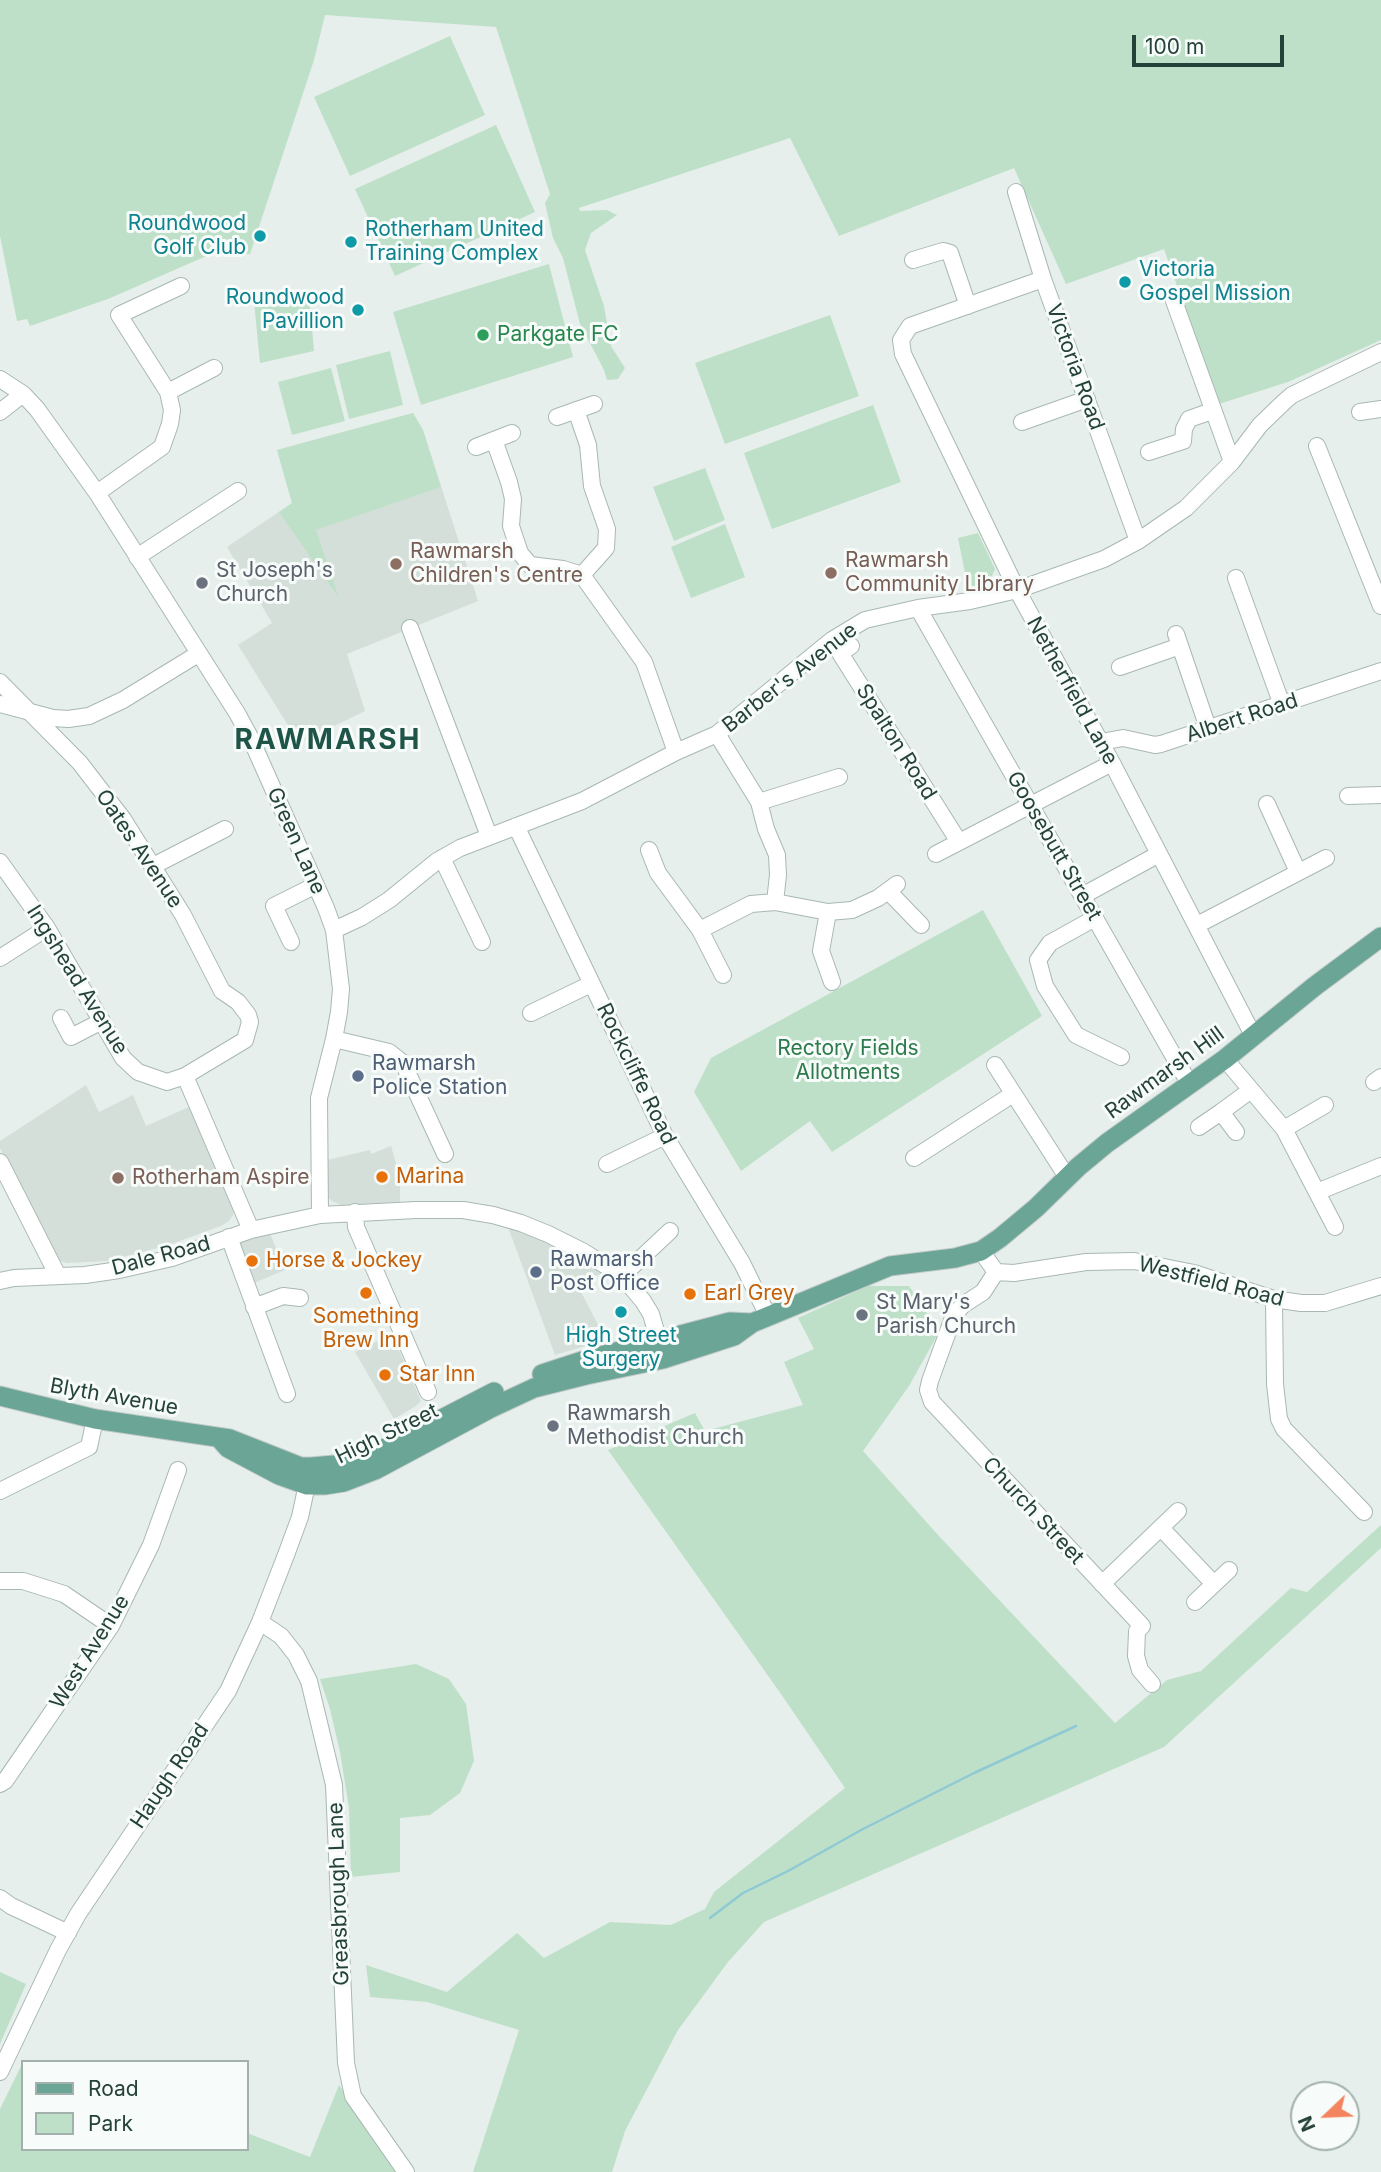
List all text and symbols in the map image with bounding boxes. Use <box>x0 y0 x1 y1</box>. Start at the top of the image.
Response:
scale bar <box>1136 21 1288 65</box>
text: 100 m <box>1145 34 1204 59</box>
place label: Roundwood Golf Club <box>128 211 246 261</box>
place label: Rotherham United Training Complex <box>365 217 544 267</box>
marker: Roundwood Golf Club <box>252 228 268 244</box>
marker: Rotherham United Training Complex <box>343 234 359 250</box>
place label: Victoria Gospel Mission <box>1139 257 1291 307</box>
marker: Victoria Gospel Mission <box>1117 274 1133 290</box>
place label: Roundwood Pavillion <box>226 285 344 335</box>
street label: Victoria Road <box>1041 300 1109 434</box>
marker: Roundwood Pavillion <box>350 302 366 318</box>
place label: Parkgate FC <box>497 322 619 348</box>
marker: Parkgate FC <box>475 327 491 343</box>
place label: Rawmarsh Children's Centre <box>410 539 583 589</box>
place label: Rawmarsh Community Library <box>845 548 1034 598</box>
marker: Rawmarsh Children's Centre <box>388 556 404 572</box>
place label: St Joseph's Church <box>216 558 333 608</box>
marker: Rawmarsh Community Library <box>823 565 839 581</box>
marker: St Joseph's Church <box>194 575 210 591</box>
street label: Netherfield Lane <box>1021 613 1123 769</box>
street label: Barber's Avenue <box>718 618 862 738</box>
street label: Spalton Road <box>850 679 942 805</box>
street label: Albert Road <box>1183 688 1301 748</box>
district label: RAWMARSH <box>236 724 420 758</box>
street label: Goosebutt Street <box>1001 767 1107 925</box>
street label: Green Lane <box>261 784 331 898</box>
street label: Oates Avenue <box>90 785 188 913</box>
street label: Ingshead Avenue <box>21 901 133 1059</box>
street label: Rockcliffe Road <box>591 999 681 1149</box>
street label: Rawmarsh Hill <box>1101 1021 1229 1125</box>
park label: Rectory Fields Allotments <box>777 1036 919 1086</box>
place label: Rawmarsh Police Station <box>372 1051 507 1101</box>
marker: Rawmarsh Police Station <box>350 1068 366 1084</box>
place label: Marina <box>396 1164 464 1190</box>
place label: Rotherham Aspire <box>132 1165 309 1191</box>
marker: Marina <box>374 1169 390 1185</box>
marker: Rotherham Aspire <box>110 1170 126 1186</box>
street label: Dale Road <box>109 1231 213 1281</box>
place label: Rawmarsh Post Office <box>550 1247 660 1297</box>
place label: Horse & Jockey <box>266 1248 422 1274</box>
street label: Westfield Road <box>1136 1252 1286 1312</box>
marker: Horse & Jockey <box>244 1253 260 1269</box>
marker: Rawmarsh Post Office <box>528 1264 544 1280</box>
place label: Earl Grey <box>704 1281 795 1307</box>
marker: Something Brew Inn <box>358 1285 374 1301</box>
marker: Earl Grey <box>682 1286 698 1302</box>
place label: St Mary's Parish Church <box>876 1290 1016 1340</box>
place label: Something Brew Inn <box>313 1304 419 1354</box>
marker: High Street Surgery <box>613 1304 629 1320</box>
marker: St Mary's Parish Church <box>854 1307 870 1323</box>
place label: High Street Surgery <box>565 1323 677 1373</box>
place label: Star Inn <box>399 1362 476 1388</box>
marker: Star Inn <box>377 1367 393 1383</box>
street label: Blyth Avenue <box>48 1373 180 1421</box>
street label: High Street <box>332 1398 442 1470</box>
place label: Rawmarsh Methodist Church <box>567 1401 744 1451</box>
marker: Rawmarsh Methodist Church <box>545 1418 561 1434</box>
street label: Church Street <box>977 1452 1089 1570</box>
street label: West Avenue <box>45 1590 135 1714</box>
street label: Haugh Road <box>126 1719 214 1833</box>
street label: Greasbrough Lane <box>323 1802 355 1986</box>
legend <box>21 2060 248 2151</box>
text: Road <box>88 2076 139 2101</box>
north arrow <box>1290 2081 1360 2151</box>
text: Park <box>88 2111 133 2136</box>
text: N <box>1294 2112 1320 2135</box>

